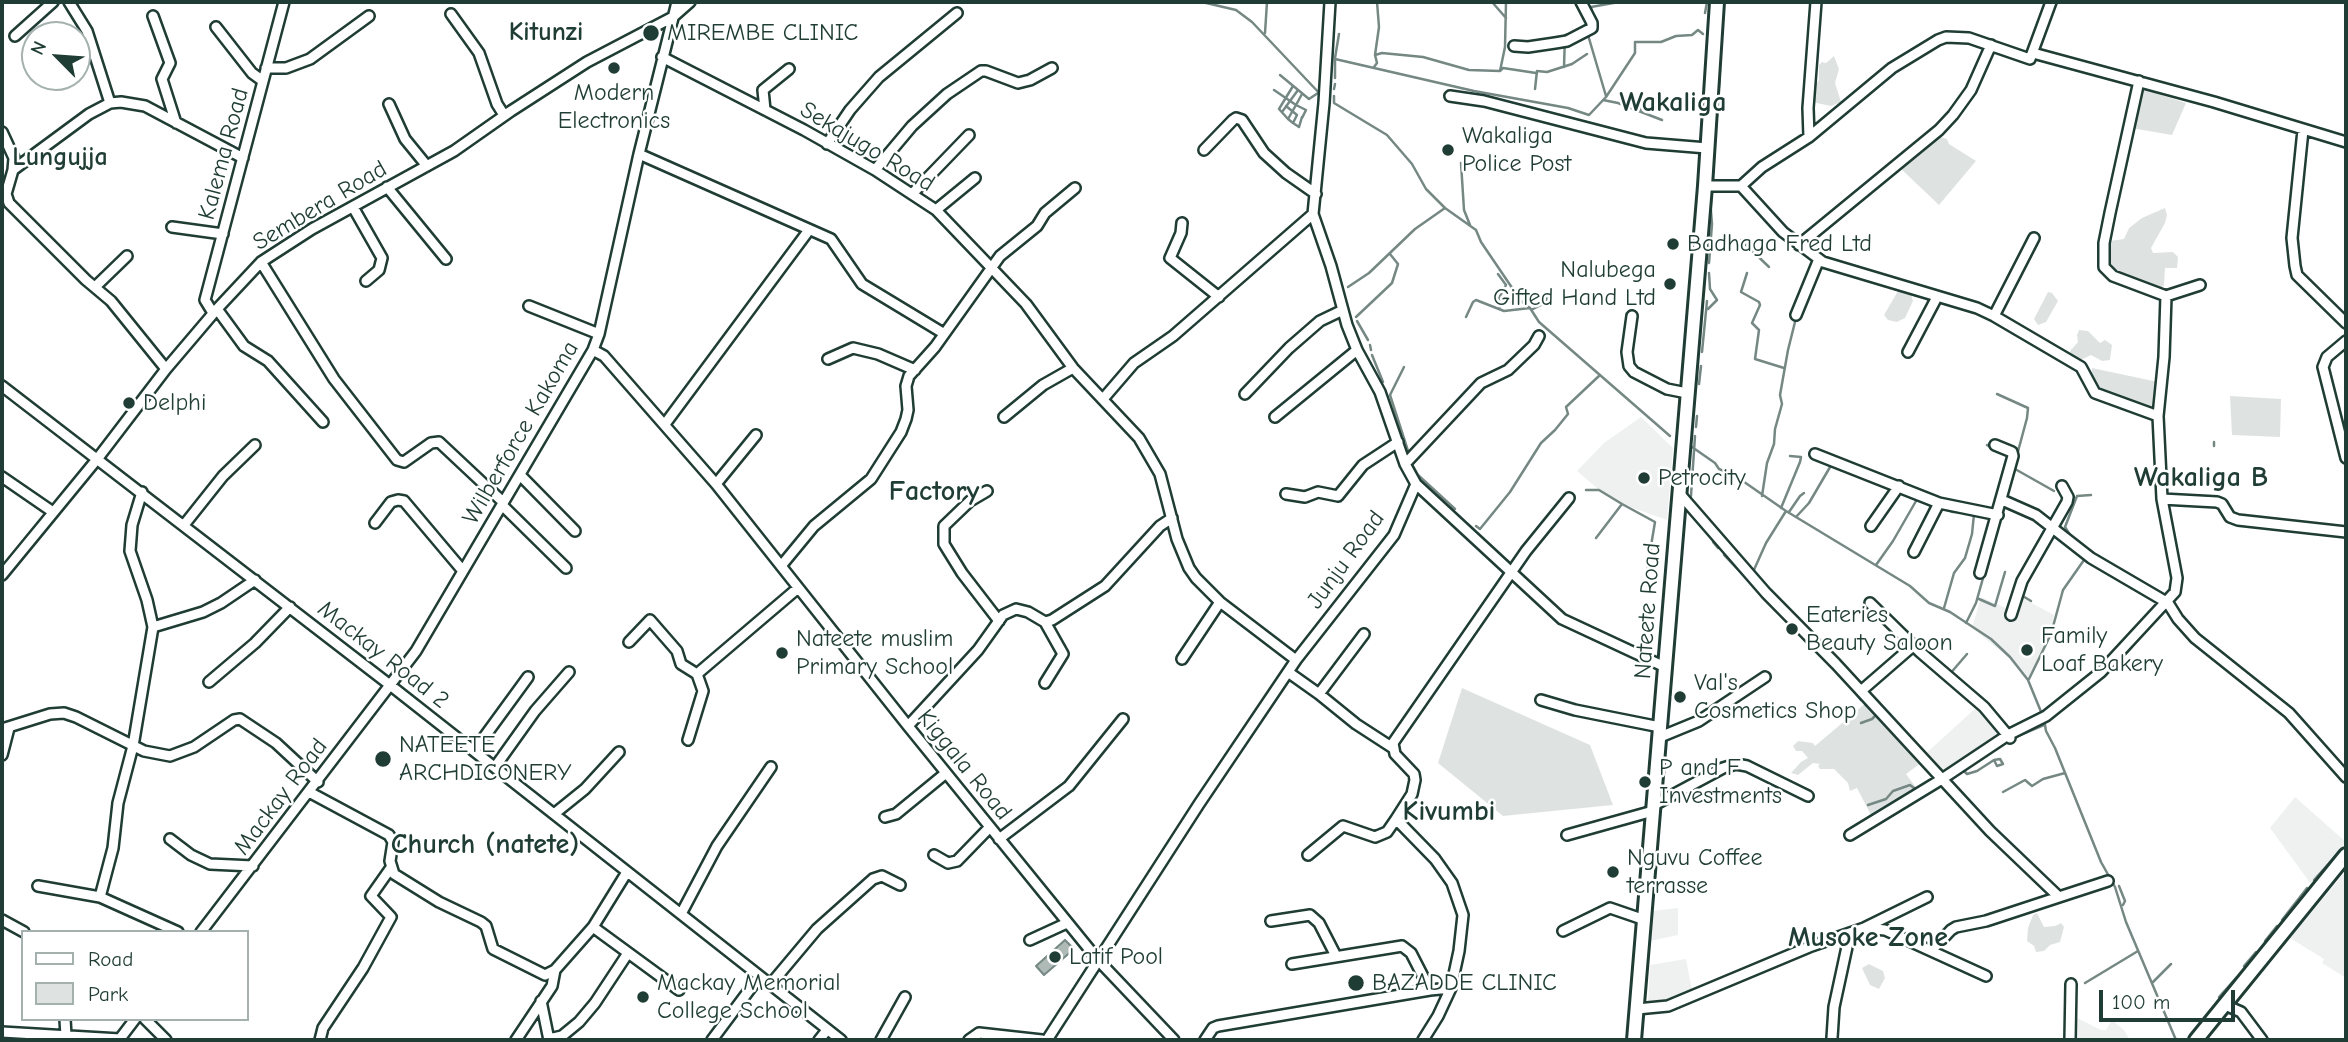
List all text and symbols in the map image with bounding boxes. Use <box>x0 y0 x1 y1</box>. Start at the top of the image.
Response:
district label: Kitunzi <box>509 17 583 49</box>
place label: MIREMBE CLINIC <box>667 19 858 47</box>
north arrow <box>21 21 91 91</box>
marker: MIREMBE CLINIC <box>641 23 661 43</box>
text: N <box>26 38 51 58</box>
marker: Modern Electronics <box>606 60 622 76</box>
place label: Modern Electronics <box>558 79 670 135</box>
street label: Kalema Road <box>193 85 255 223</box>
district label: Wakaliga <box>1620 86 1726 120</box>
street label: Sekajugo Road <box>794 96 940 198</box>
place label: Wakaliga Police Post <box>1462 122 1571 178</box>
district label: Lungujja <box>12 142 108 174</box>
marker: Wakaliga Police Post <box>1440 142 1456 158</box>
street label: Sembera Road <box>248 155 392 257</box>
place label: Badhaga Fred Ltd <box>1687 230 1872 258</box>
marker: Badhaga Fred Ltd <box>1665 236 1681 252</box>
place label: Nalubega Gifted Hand Ltd <box>1493 256 1656 312</box>
marker: Nalubega Gifted Hand Ltd <box>1662 276 1678 292</box>
street label: Wilberforce Kakoma <box>457 336 585 530</box>
place label: Delphi <box>143 389 206 417</box>
marker: Delphi <box>121 395 137 411</box>
district label: Wakaliga B <box>2134 461 2268 495</box>
place label: Petrocity <box>1658 464 1746 492</box>
marker: Petrocity <box>1636 470 1652 486</box>
district label: Factory <box>889 475 979 509</box>
street label: Junju Road <box>1301 505 1391 615</box>
street label: Nateete Road <box>1629 542 1667 680</box>
street label: Mackay Road 2 <box>312 595 454 715</box>
place label: Eateries Beauty Saloon <box>1806 601 1953 657</box>
marker: Eateries Beauty Saloon <box>1784 621 1800 637</box>
place label: Family Loaf Bakery <box>2041 622 2163 678</box>
place label: Nateete muslim Primary School <box>796 625 953 681</box>
marker: Family Loaf Bakery <box>2019 642 2035 658</box>
marker: Nateete muslim Primary School <box>774 645 790 661</box>
place label: Val's Cosmetics Shop <box>1694 669 1857 725</box>
marker: Val's Cosmetics Shop <box>1672 689 1688 705</box>
street label: Kiggala Road <box>911 704 1017 826</box>
place label: NATEETE ARCHDICONERY <box>399 731 571 787</box>
street label: Mackay Road <box>228 733 334 861</box>
marker: NATEETE ARCHDICONERY <box>373 749 393 769</box>
place label: P and F Investments <box>1659 754 1782 810</box>
marker: P and F Investments <box>1637 774 1653 790</box>
district label: Kivumbi <box>1403 795 1495 829</box>
district label: Church (natete) <box>391 828 579 862</box>
place label: Nguvu Coffee terrasse <box>1627 844 1762 900</box>
marker: Nguvu Coffee terrasse <box>1605 864 1621 880</box>
district label: Musoke Zone <box>1788 921 1948 955</box>
legend <box>21 930 248 1021</box>
place label: Latif Pool <box>1069 943 1163 971</box>
text: Road <box>88 947 133 971</box>
marker: Latif Pool <box>1047 949 1063 965</box>
place label: Mackay Memorial College School <box>657 969 841 1025</box>
place label: BAZADDE CLINIC <box>1372 969 1557 997</box>
marker: BAZADDE CLINIC <box>1346 973 1366 993</box>
scale bar <box>2103 976 2240 1020</box>
text: Park <box>88 982 128 1006</box>
marker: Mackay Memorial College School <box>635 989 651 1005</box>
text: 100 m <box>2112 990 2170 1014</box>

